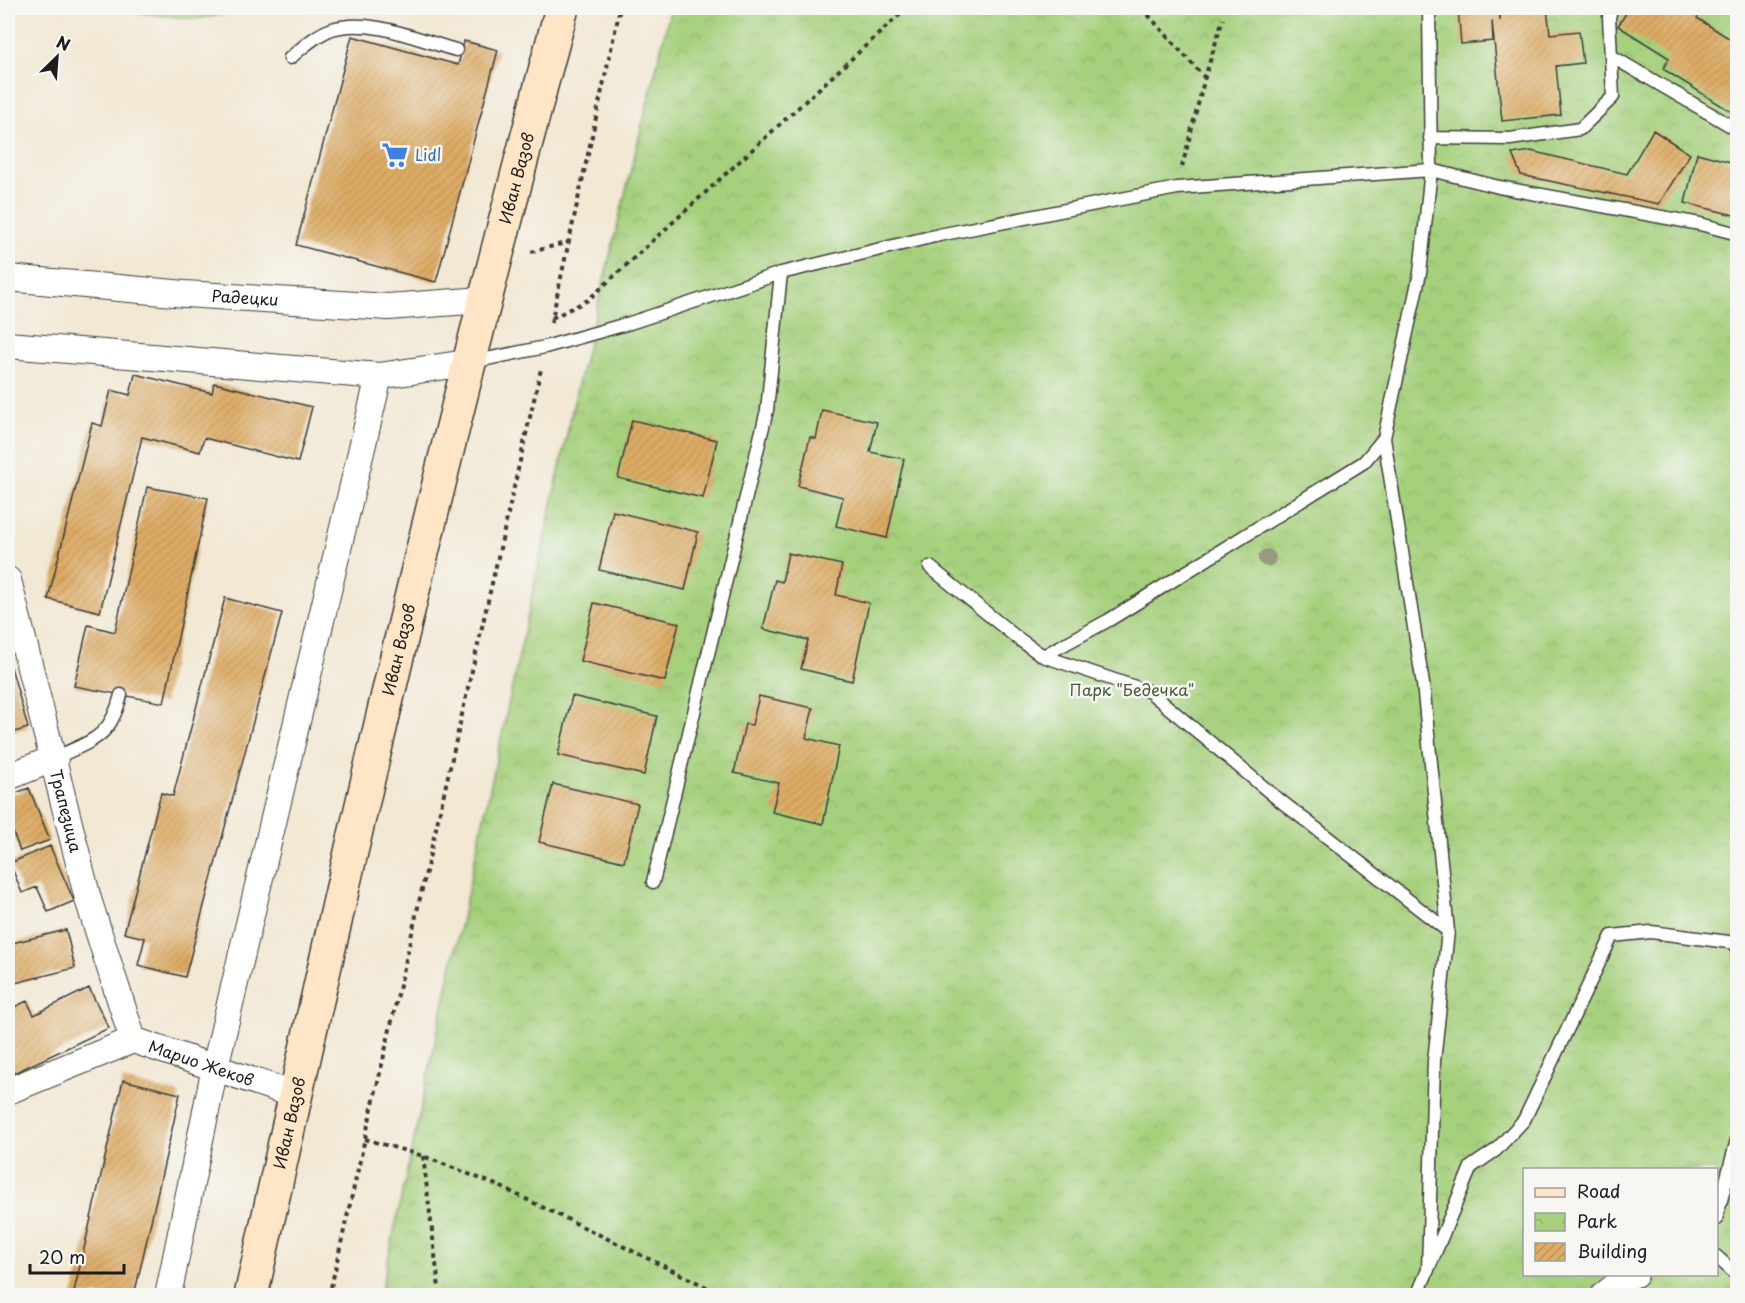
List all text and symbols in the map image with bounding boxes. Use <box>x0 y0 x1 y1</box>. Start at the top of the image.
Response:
north arrow <box>27 27 87 87</box>
text: N <box>53 29 75 56</box>
street label: Иван Вазов <box>492 130 539 226</box>
supermarket icon: Lidl <box>380 140 410 170</box>
place label: Lidl <box>415 142 441 166</box>
street label: Радецки <box>211 283 279 311</box>
street label: Иван Вазов <box>375 601 420 698</box>
park label: Парк "Бедечка" <box>1070 677 1194 701</box>
street label: Трапезица <box>45 767 89 855</box>
street label: Марио Жеков <box>146 1033 257 1091</box>
street label: Иван Вазов <box>266 1075 310 1171</box>
legend <box>1523 1168 1718 1276</box>
text: Road <box>1577 1177 1621 1204</box>
text: Park <box>1577 1207 1617 1234</box>
scale bar <box>30 1237 124 1275</box>
text: Building <box>1577 1237 1647 1264</box>
text: 20 m <box>39 1243 85 1270</box>

